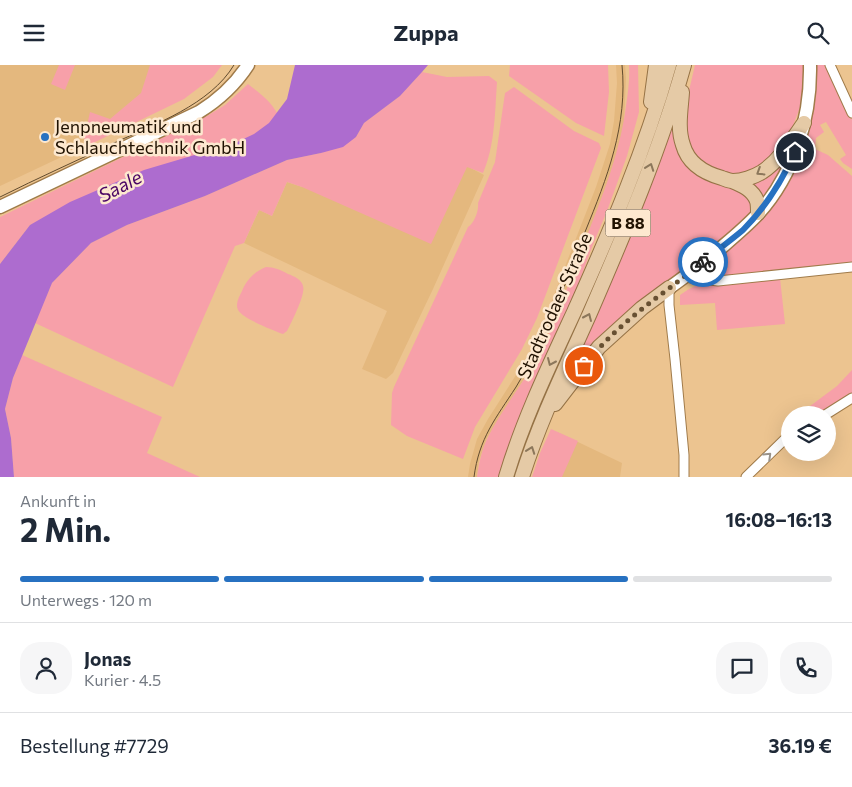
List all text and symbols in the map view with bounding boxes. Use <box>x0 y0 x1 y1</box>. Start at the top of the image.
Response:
icon: menu <box>20 19 48 47</box>
text: Zuppa <box>393 19 459 46</box>
icon: search <box>804 19 832 47</box>
place label: Jenpneumatik und Schlauchtechnik GmbH <box>55 115 245 158</box>
marker: Jenpneumatik und Schlauchtechnik GmbH <box>39 131 51 143</box>
pin <box>774 131 816 173</box>
icon: home <box>781 138 809 166</box>
one-way arrow <box>644 163 654 171</box>
water label: Saale <box>94 165 145 206</box>
one-way arrow <box>757 165 766 175</box>
road number: B 88 <box>606 209 650 237</box>
street label: Stadtrodaer Straße <box>512 229 596 382</box>
courier <box>678 237 728 287</box>
icon: bike <box>689 248 717 276</box>
one-way arrow <box>581 313 592 322</box>
pin <box>563 345 605 387</box>
icon: bag <box>570 352 598 380</box>
one-way arrow <box>547 357 558 366</box>
map controls <box>781 406 836 461</box>
button: layers <box>781 406 836 461</box>
one-way arrow <box>525 446 535 455</box>
one-way arrow <box>762 453 771 462</box>
text: Ankunft in <box>20 491 96 510</box>
text: 16:08–16:13 <box>726 508 832 531</box>
text: 2 Min. <box>20 509 111 549</box>
text: Unterwegs · 120 m <box>20 590 152 609</box>
button: person <box>20 642 72 694</box>
button: chat <box>716 642 768 694</box>
button: phone <box>780 642 832 694</box>
text: Jonas <box>84 647 131 670</box>
text: Kurier · 4.5 <box>84 670 161 689</box>
text: Bestellung #7729 <box>20 734 169 757</box>
text: 36.19 € <box>769 734 832 757</box>

